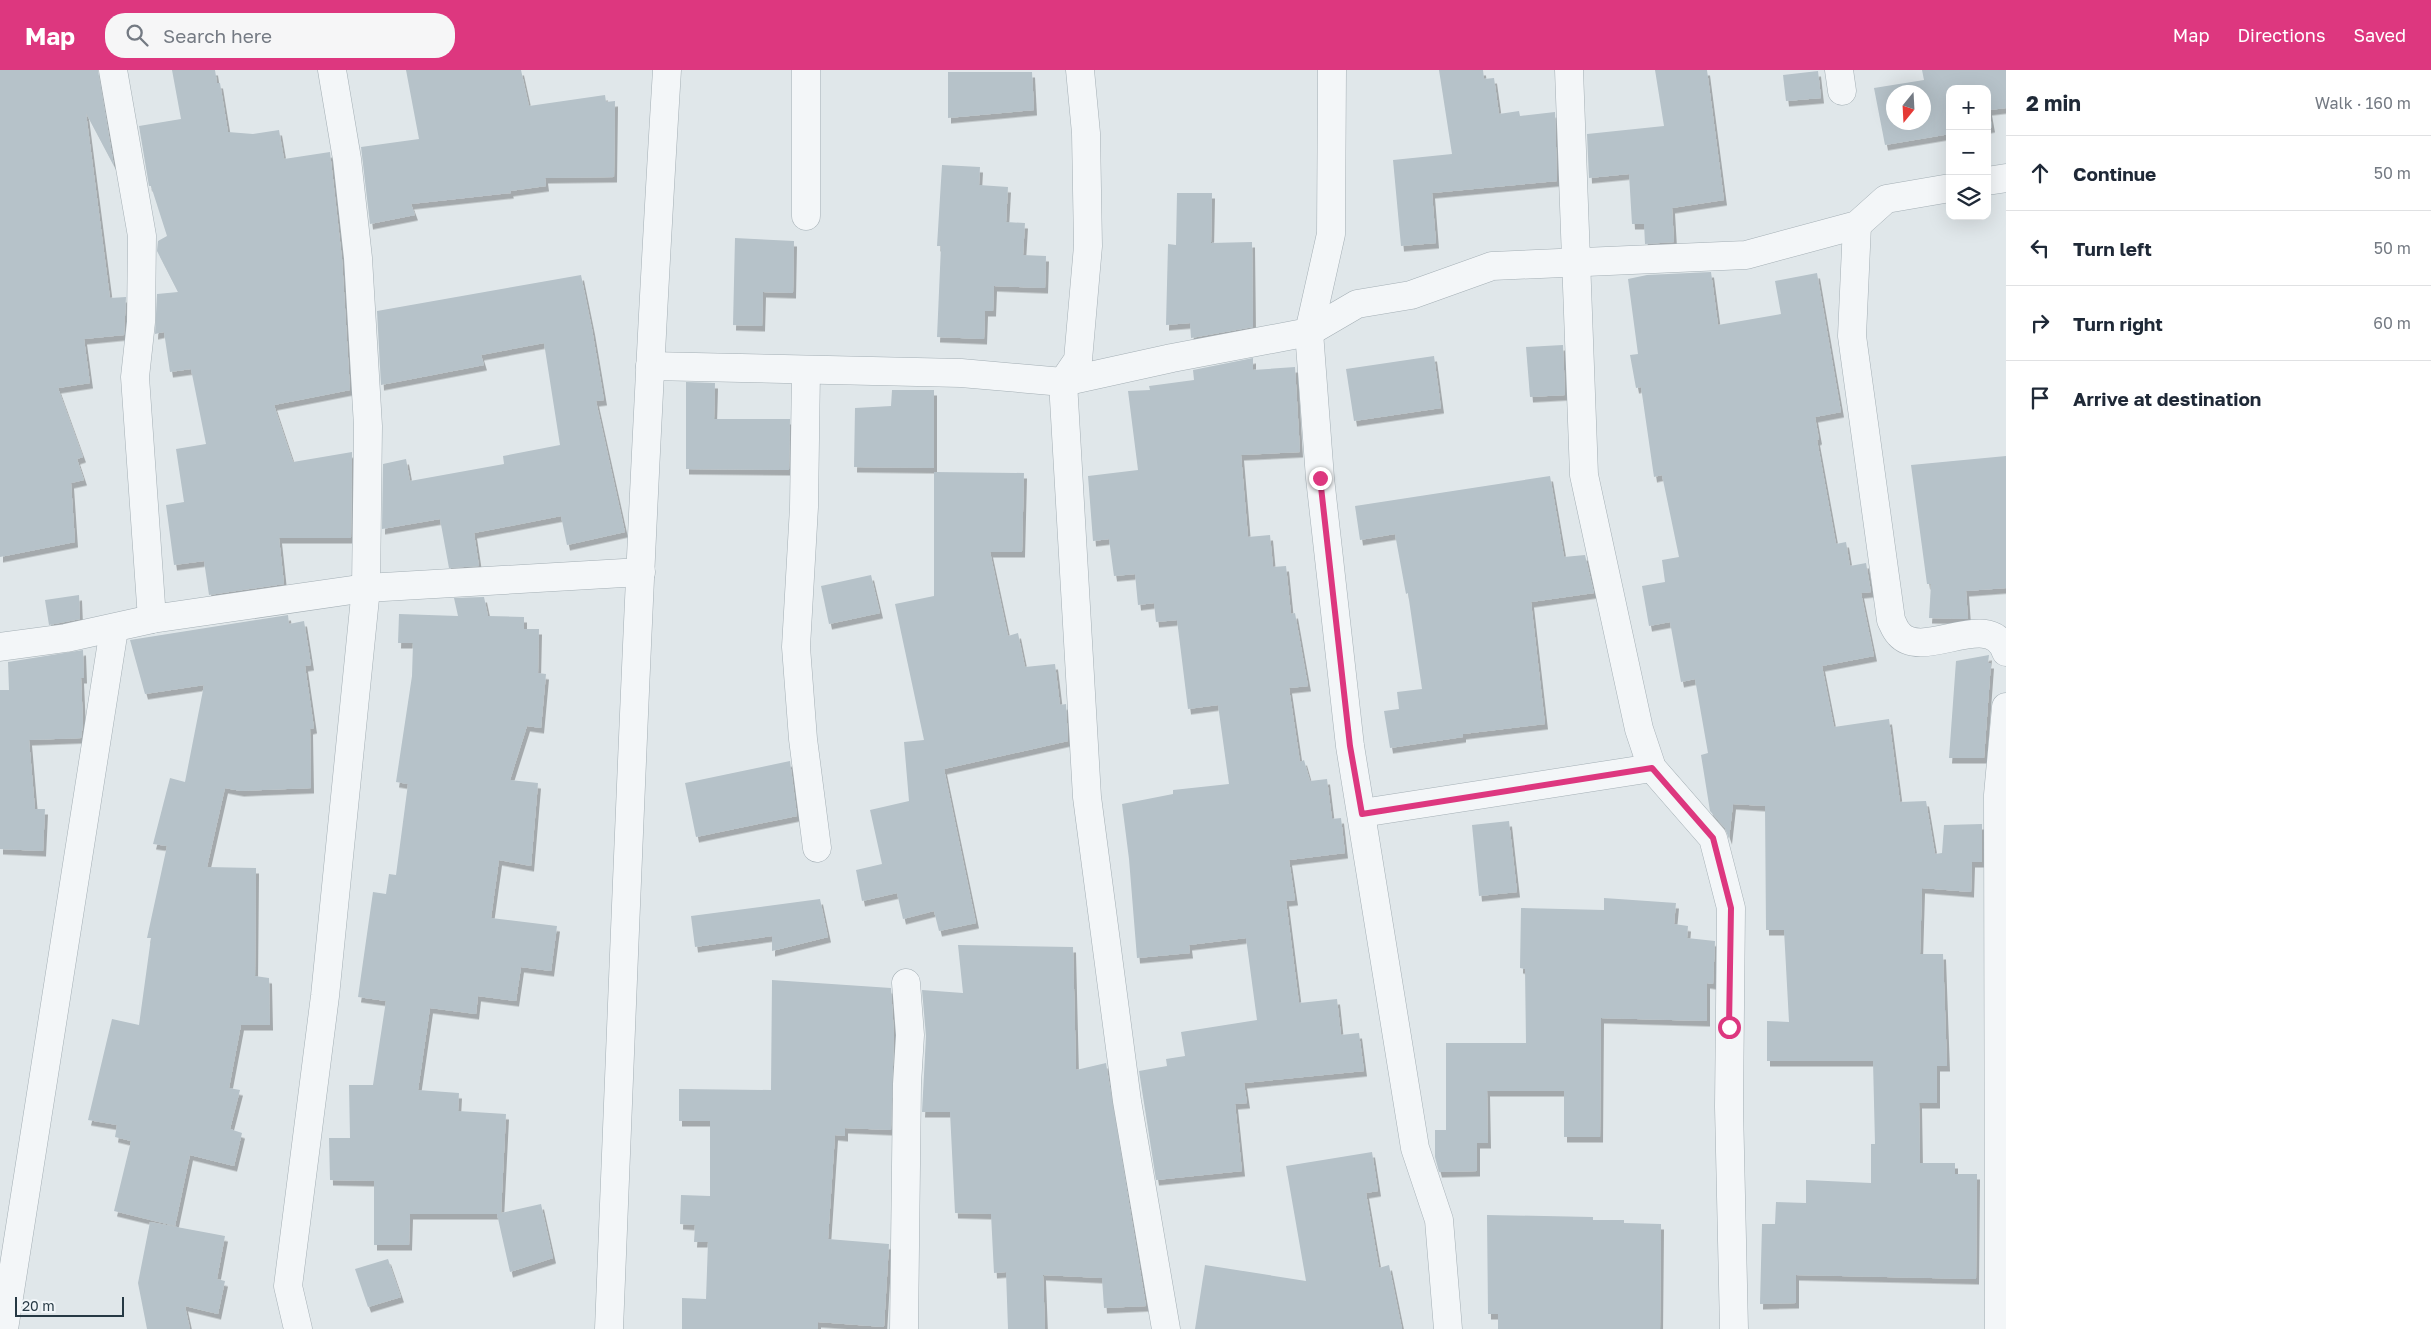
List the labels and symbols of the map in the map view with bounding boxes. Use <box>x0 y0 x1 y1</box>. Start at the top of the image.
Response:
north arrow <box>1886 85 1931 130</box>
route end <box>1309 467 1332 490</box>
route start <box>1718 1016 1741 1039</box>
scale bar <box>15 1294 124 1317</box>

